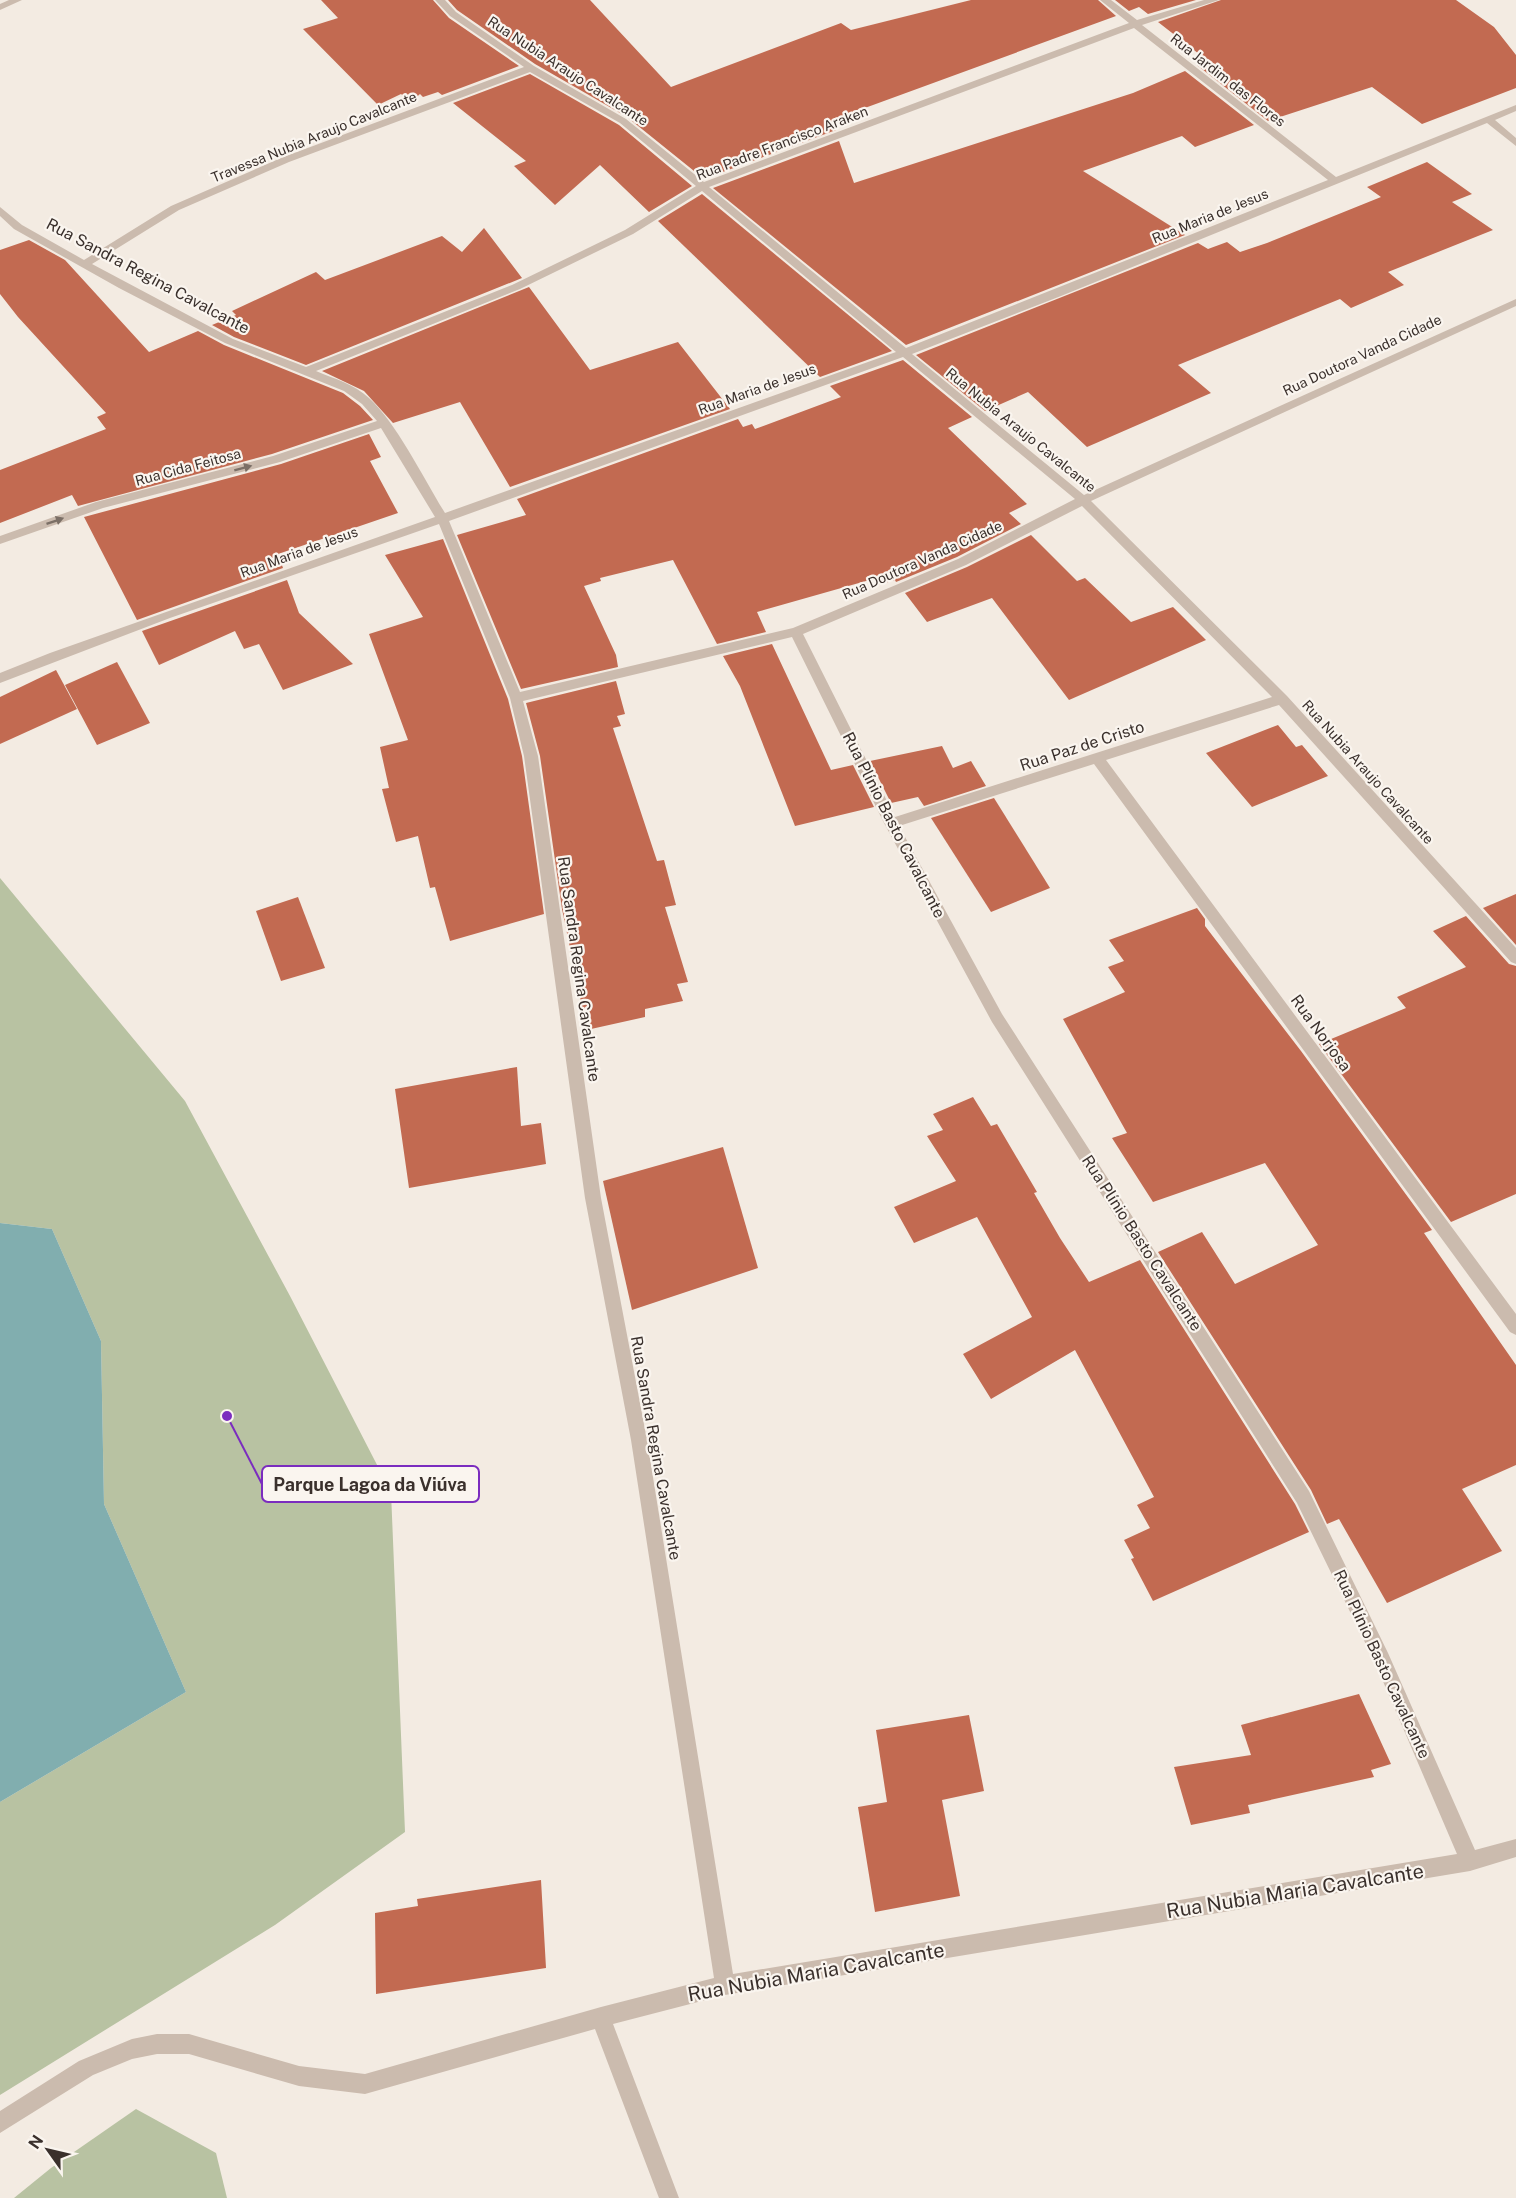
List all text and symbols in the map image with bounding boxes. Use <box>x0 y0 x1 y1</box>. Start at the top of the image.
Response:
street label: Rua Nubia Araujo Cavalcante <box>485 13 651 129</box>
street label: Rua Jardim das Flores <box>1167 30 1289 130</box>
street label: Travessa Nubia Araujo Cavalcante <box>209 88 419 186</box>
street label: Rua Padre Francisco Araken <box>694 103 870 183</box>
street label: Rua Maria de Jesus <box>1150 185 1270 247</box>
street label: Rua Sandra Regina Cavalcante <box>43 214 253 338</box>
street label: Rua Doutora Vanda Cidade <box>1280 311 1444 399</box>
street label: Rua Maria de Jesus <box>696 360 818 418</box>
street label: Rua Nubia Araujo Cavalcante <box>943 365 1099 495</box>
street label: Rua Cida Feitosa <box>133 445 243 489</box>
one-way arrow <box>234 463 252 472</box>
one-way arrow <box>46 515 64 525</box>
street label: Rua Doutora Vanda Cidade <box>840 517 1004 603</box>
street label: Rua Maria de Jesus <box>238 523 360 581</box>
street label: Rua Nubia Araujo Cavalcante <box>1299 697 1437 847</box>
street label: Rua Paz de Cristo <box>1017 717 1147 775</box>
street label: Rua Plínio Basto Cavalcante <box>839 729 949 921</box>
street label: Rua Sandra Regina Cavalcante <box>554 855 604 1083</box>
street label: Rua Norjosa <box>1287 991 1355 1075</box>
street label: Rua Plínio Basto Cavalcante <box>1078 1151 1206 1335</box>
street label: Rua Sandra Regina Cavalcante <box>627 1334 685 1562</box>
callout: Parque Lagoa da Viúva <box>262 1466 479 1502</box>
text: Parque Lagoa da Viúva <box>273 1474 467 1495</box>
street label: Rua Plínio Basto Cavalcante <box>1330 1567 1434 1761</box>
street label: Rua Nubia Maria Cavalcante <box>1164 1859 1426 1923</box>
street label: Rua Nubia Maria Cavalcante <box>686 1938 946 2006</box>
north arrow <box>18 2120 78 2180</box>
text: N <box>25 2131 47 2152</box>

